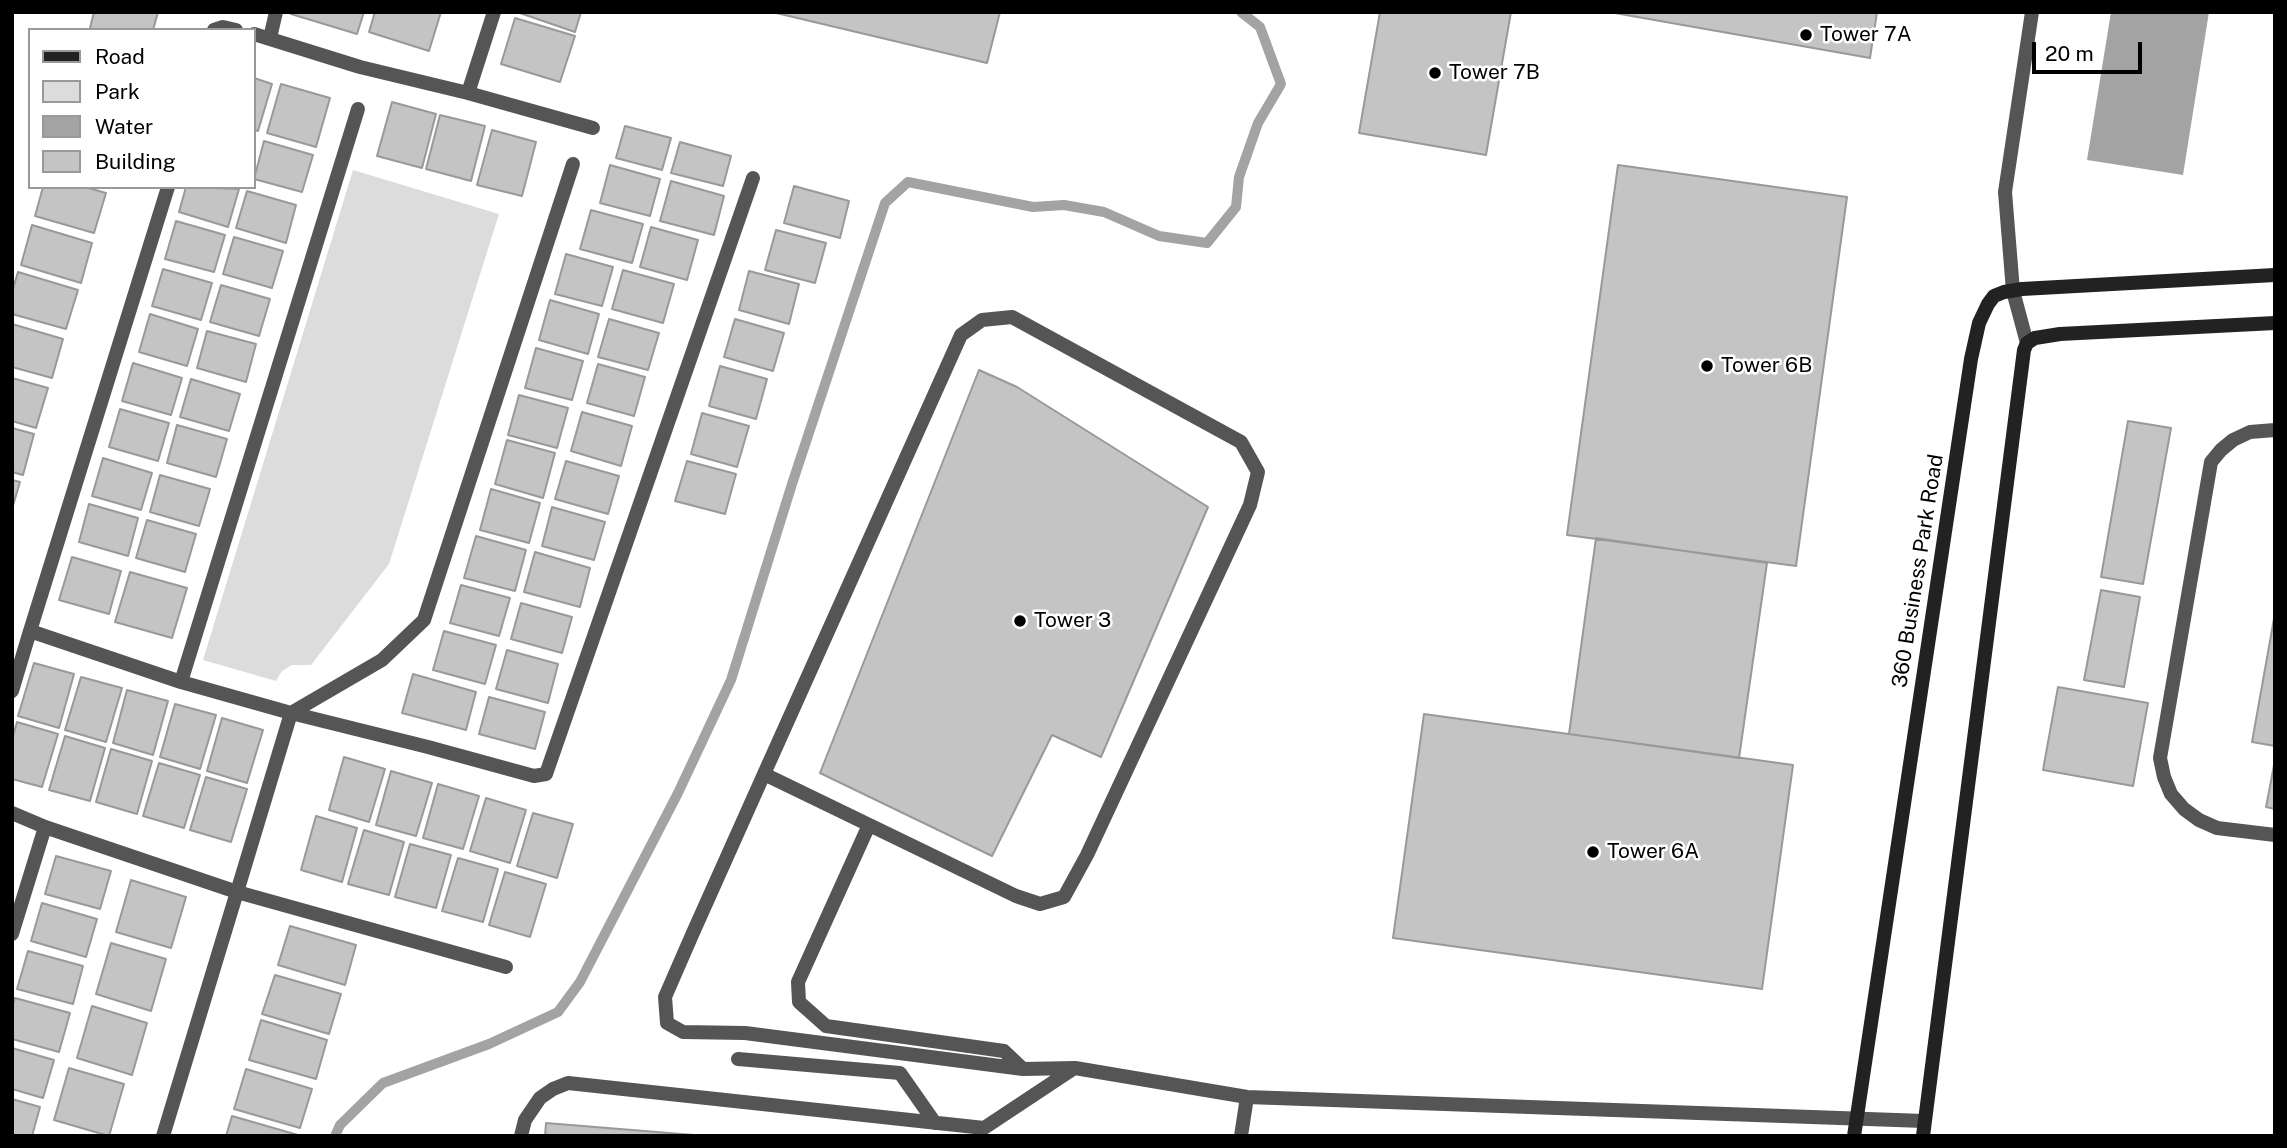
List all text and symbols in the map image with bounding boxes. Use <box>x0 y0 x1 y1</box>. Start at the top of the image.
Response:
place label: Tower 7A <box>1820 22 1912 48</box>
marker: Tower 7A <box>1798 27 1814 43</box>
legend <box>28 28 256 189</box>
scale bar <box>2035 28 2145 72</box>
text: 20 m <box>2045 41 2094 66</box>
text: Road <box>95 44 145 69</box>
place label: Tower 7B <box>1449 60 1540 86</box>
marker: Tower 7B <box>1427 65 1443 81</box>
text: Park <box>95 79 140 104</box>
text: Water <box>95 114 153 139</box>
text: Building <box>95 149 176 174</box>
place label: Tower 6B <box>1721 353 1812 379</box>
marker: Tower 6B <box>1699 358 1715 374</box>
street label: 360 Business Park Road <box>1887 452 1949 690</box>
place label: Tower 3 <box>1034 608 1111 634</box>
marker: Tower 3 <box>1012 613 1028 629</box>
place label: Tower 6A <box>1607 839 1699 865</box>
marker: Tower 6A <box>1585 844 1601 860</box>

